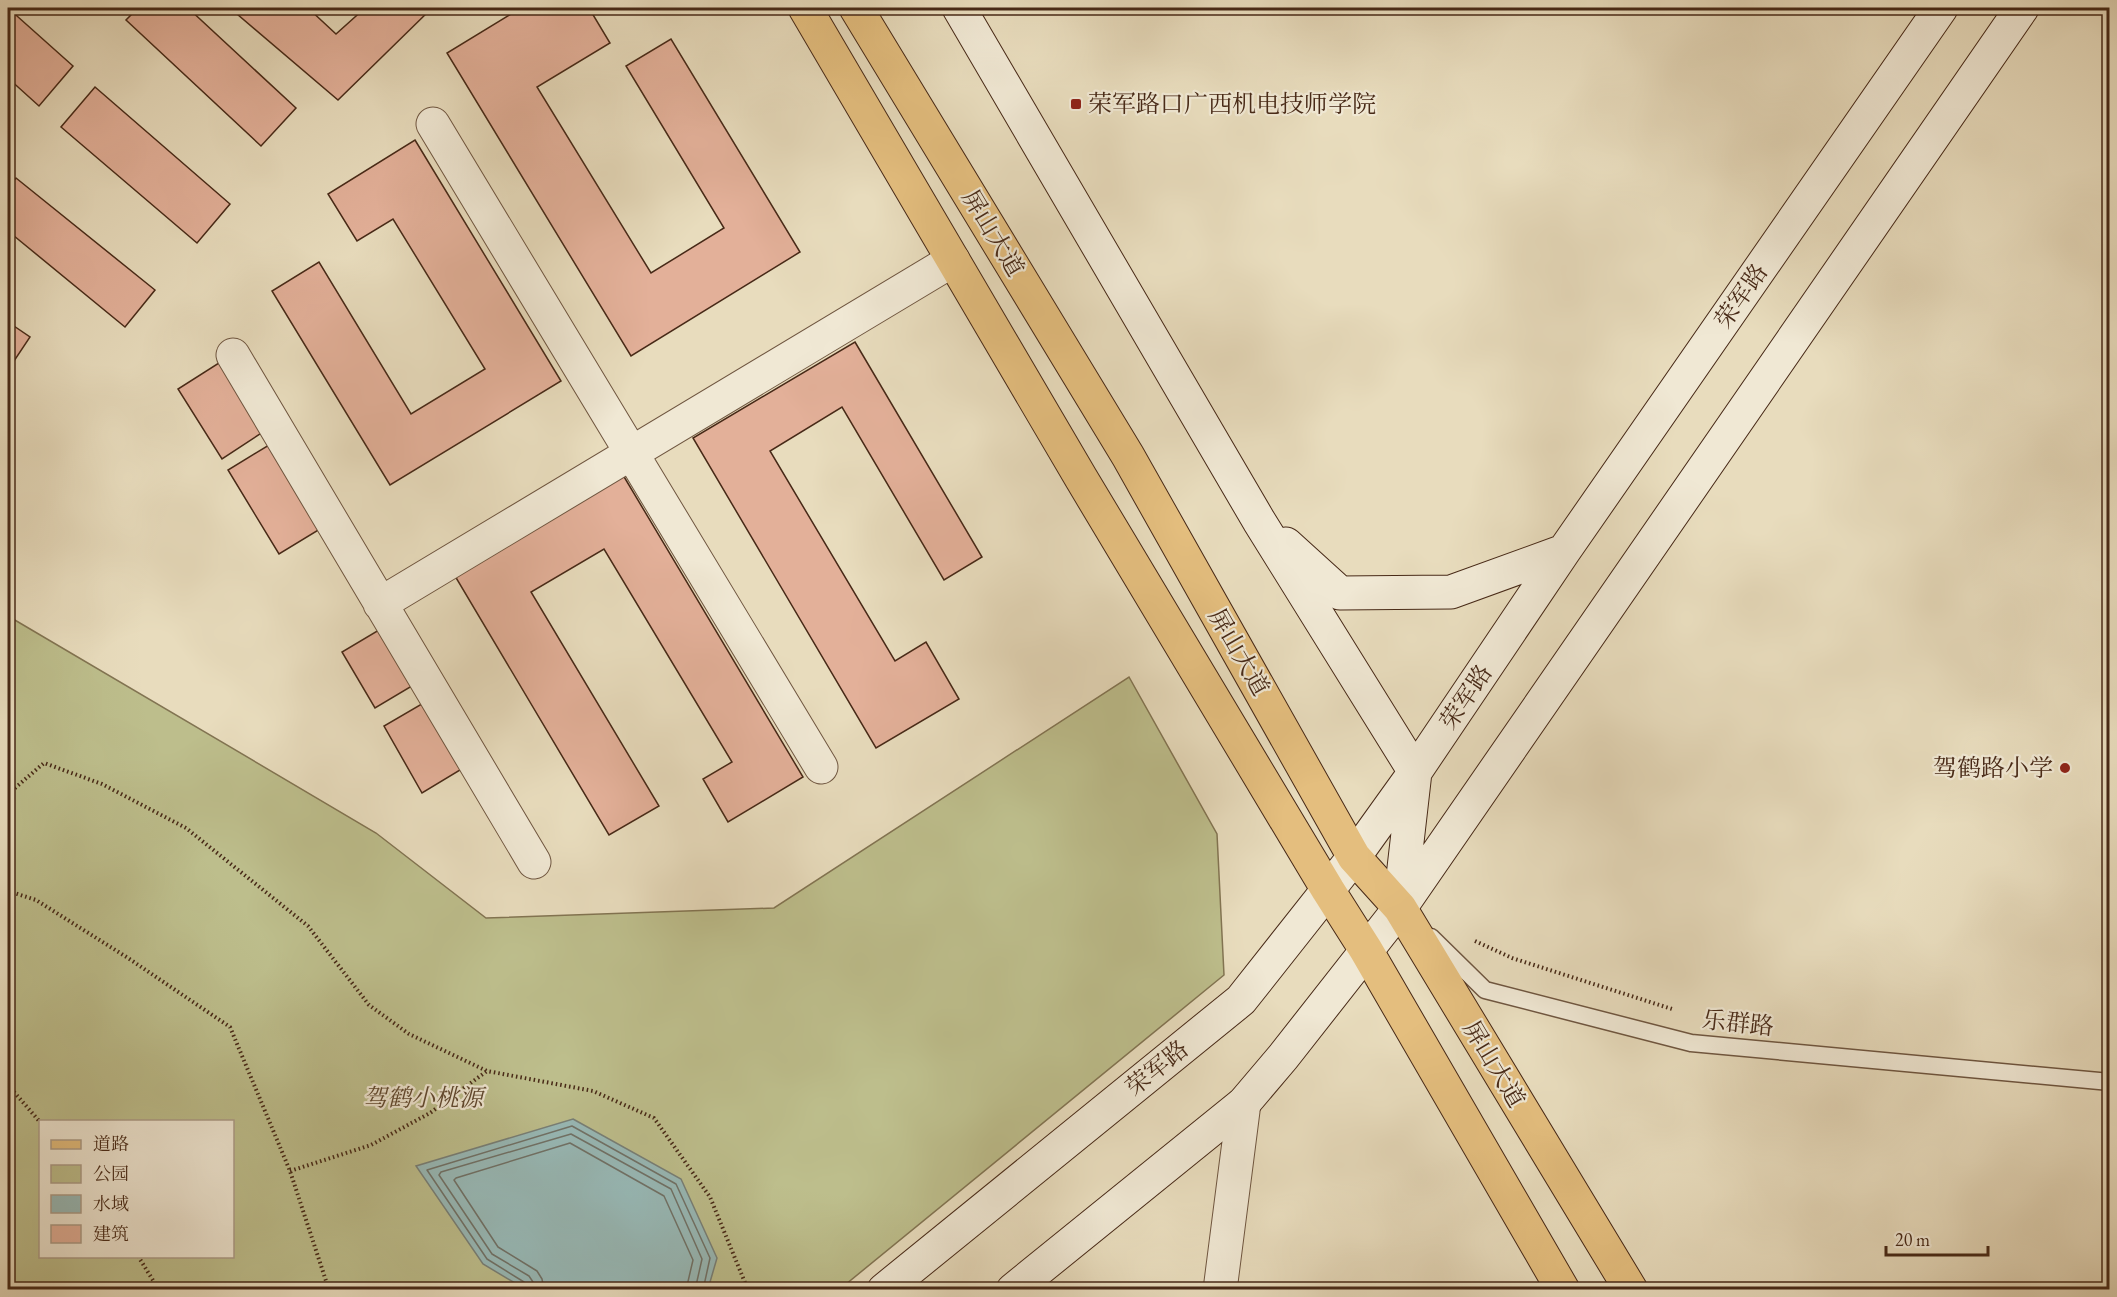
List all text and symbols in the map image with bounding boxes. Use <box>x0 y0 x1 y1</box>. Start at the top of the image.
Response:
place label: 荣军路口广西机电技师学院 <box>1088 88 1376 119</box>
marker: 荣军路口广西机电技师学院 <box>1069 97 1083 111</box>
street label: 屏山大道 <box>955 184 1031 282</box>
street label: 荣军路 <box>1707 257 1774 334</box>
street label: 屏山大道 <box>1202 602 1277 701</box>
street label: 荣军路 <box>1433 658 1499 735</box>
place label: 驾鹤路小学 <box>1933 752 2053 783</box>
marker: 驾鹤路小学 <box>2058 761 2072 775</box>
street label: 乐群路 <box>1701 1003 1775 1042</box>
street label: 屏山大道 <box>1456 1015 1532 1113</box>
street label: 荣军路 <box>1119 1033 1194 1102</box>
park label: 驾鹤小桃源 <box>363 1082 487 1113</box>
legend <box>39 1120 234 1258</box>
text: 道路 <box>93 1132 129 1155</box>
text: 公园 <box>93 1162 129 1185</box>
text: 水域 <box>93 1192 129 1215</box>
scale bar <box>1886 1219 1988 1257</box>
text: 建筑 <box>93 1222 129 1245</box>
text: 20 m <box>1895 1228 1930 1251</box>

